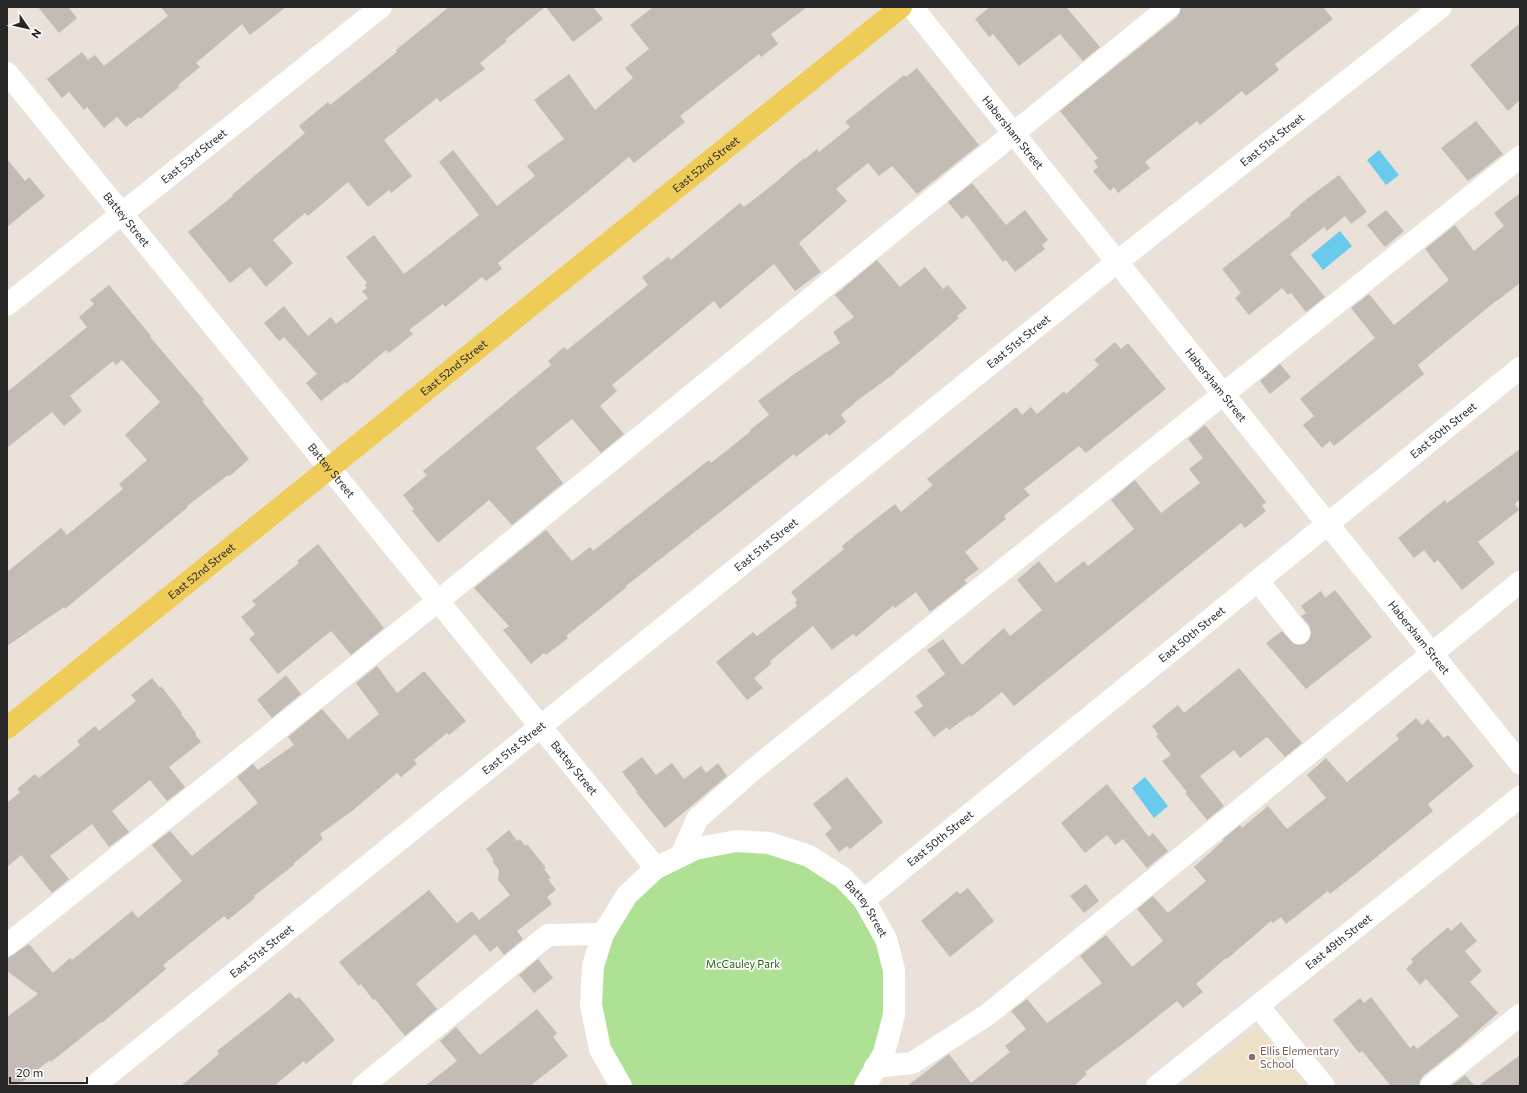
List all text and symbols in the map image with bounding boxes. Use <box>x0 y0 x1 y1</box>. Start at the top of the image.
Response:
north arrow <box>8 8 48 48</box>
text: N <box>29 27 44 41</box>
street label: Habersham Street <box>980 93 1047 172</box>
street label: East 51st Street <box>1237 110 1307 169</box>
street label: East 53rd Street <box>158 125 229 186</box>
street label: East 52nd Street <box>670 133 742 195</box>
street label: Battey Street <box>101 189 153 249</box>
street label: East 51st Street <box>984 311 1053 370</box>
street label: East 52nd Street <box>417 336 490 398</box>
street label: Habersham Street <box>1183 345 1250 424</box>
street label: East 50th Street <box>1407 399 1479 460</box>
street label: Battey Street <box>306 440 358 500</box>
street label: East 51st Street <box>731 515 800 574</box>
street label: East 52nd Street <box>165 539 238 602</box>
street label: Habersham Street <box>1386 598 1453 677</box>
street label: East 50th Street <box>1156 603 1228 665</box>
street label: East 51st Street <box>479 718 548 777</box>
street label: Battey Street <box>549 738 601 798</box>
street label: East 50th Street <box>904 807 976 869</box>
street label: Battey Street <box>842 877 891 940</box>
street label: East 49th Street <box>1302 910 1374 972</box>
street label: East 51st Street <box>227 921 296 980</box>
park label: McCauley Park <box>706 957 780 970</box>
place label: Ellis Elementary School <box>1260 1044 1340 1070</box>
marker: Ellis Elementary School <box>1247 1052 1257 1062</box>
scale bar <box>10 1059 87 1085</box>
text: 20 m <box>16 1065 43 1079</box>

